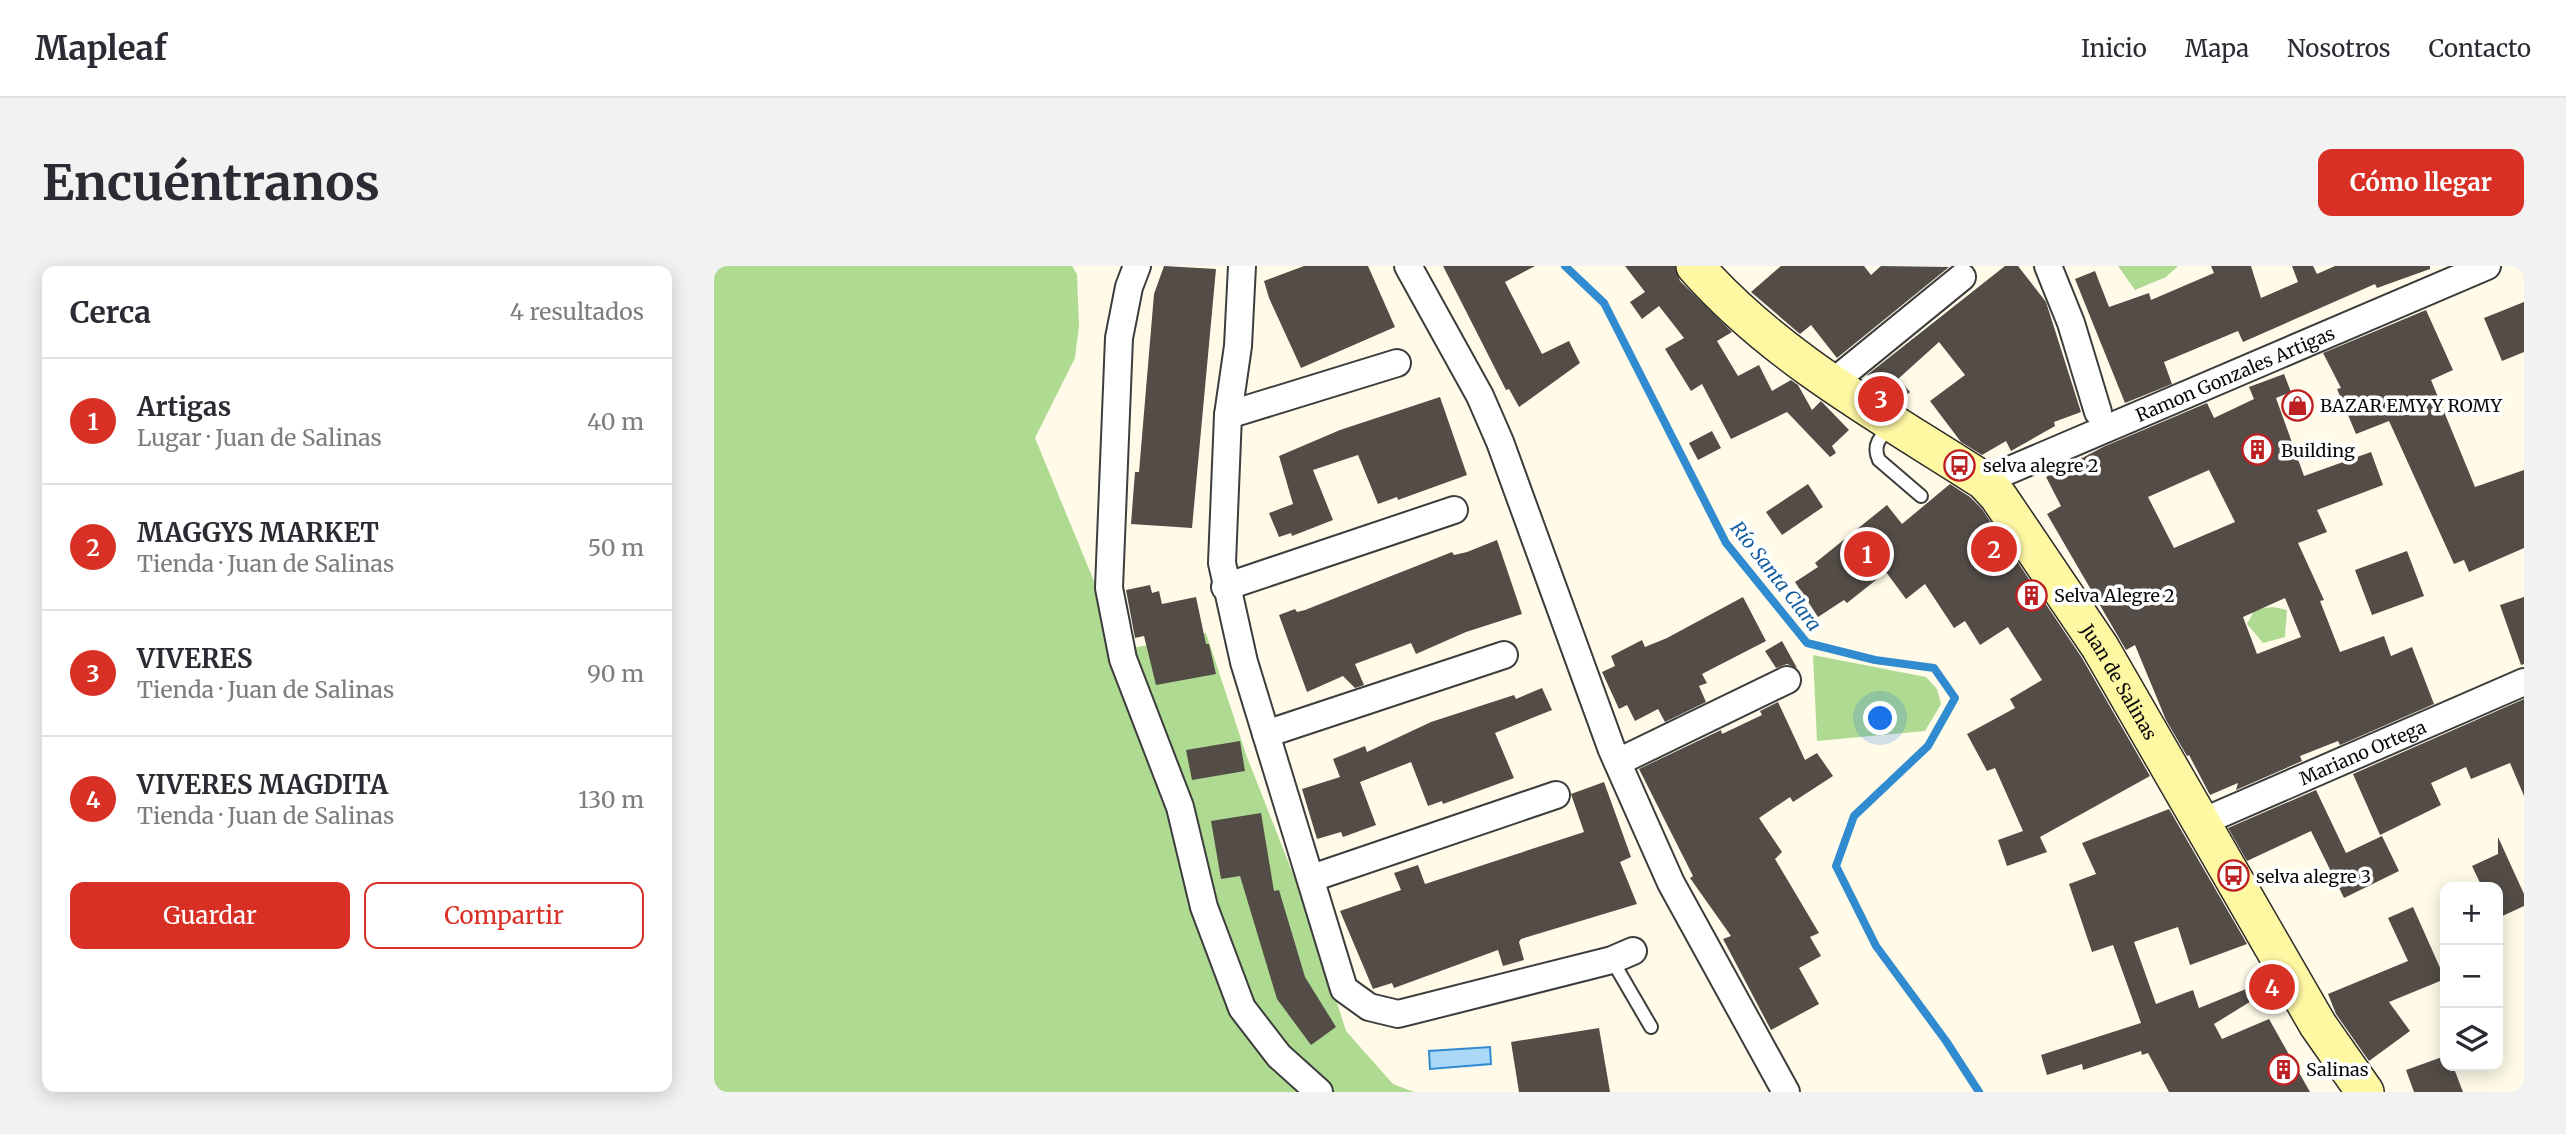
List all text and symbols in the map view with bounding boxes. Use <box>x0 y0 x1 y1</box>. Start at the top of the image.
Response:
text: Mapleaf <box>35 28 167 69</box>
text: Inicio <box>2081 33 2147 64</box>
text: Mapa <box>2185 33 2249 64</box>
text: Nosotros <box>2287 33 2391 64</box>
text: Contacto <box>2429 33 2531 64</box>
button: Cómo llegar <box>2318 149 2524 216</box>
text: Encuéntranos <box>42 152 380 213</box>
text: Cerca <box>70 293 151 331</box>
text: 4 resultados <box>510 297 644 326</box>
street label: Ramon Gonzales Artigas <box>2132 321 2338 426</box>
pin: 3 <box>1858 373 1904 425</box>
shop icon: BAZAR EMY Y ROMY <box>2280 388 2314 422</box>
text: Artigas <box>137 390 231 423</box>
place label: BAZAR EMY Y ROMY <box>2320 394 2502 417</box>
text: 1 <box>88 407 98 436</box>
text: 40 m <box>587 407 644 436</box>
text: Lugar · Juan de Salinas <box>137 423 382 452</box>
building icon: Building <box>2241 433 2275 467</box>
place label: Building <box>2281 439 2355 462</box>
bus stop icon: selva alegre 2 <box>1943 448 1977 482</box>
place label: selva alegre 2 <box>1983 454 2098 477</box>
text: MAGGYS MARKET <box>137 516 379 549</box>
water label: Río Santa Clara <box>1726 516 1826 636</box>
pin: 2 <box>1971 523 2017 575</box>
pin: 1 <box>1844 528 1890 580</box>
text: 2 <box>86 533 100 562</box>
text: 50 m <box>588 533 644 562</box>
text: Tienda · Juan de Salinas <box>137 549 394 578</box>
building icon: Selva Alegre 2 <box>2014 578 2048 612</box>
place label: Selva Alegre 2 <box>2054 584 2175 607</box>
street label: Juan de Salinas <box>2076 619 2163 744</box>
text: VIVERES <box>137 642 252 675</box>
text: 3 <box>86 659 100 688</box>
text: 90 m <box>587 659 644 688</box>
text: Tienda · Juan de Salinas <box>137 675 394 704</box>
your location <box>1863 701 1897 735</box>
street label: Mariano Ortega <box>2296 714 2430 790</box>
text: VIVERES MAGDITA <box>137 768 388 801</box>
text: 4 <box>86 785 100 814</box>
text: 130 m <box>578 785 644 814</box>
text: Tienda · Juan de Salinas <box>137 801 394 830</box>
bus stop icon: selva alegre 3 <box>2216 859 2250 893</box>
place label: selva alegre 3 <box>2256 865 2371 888</box>
button: Guardar <box>70 882 350 949</box>
button: Compartir <box>364 882 644 949</box>
map controls <box>2440 882 2503 1071</box>
button: + <box>2440 882 2503 945</box>
button: − <box>2440 945 2503 1008</box>
pin: 4 <box>2249 961 2295 1013</box>
button: layers <box>2440 1008 2503 1071</box>
building icon: Salinas <box>2266 1052 2300 1086</box>
place label: Salinas <box>2306 1058 2369 1081</box>

